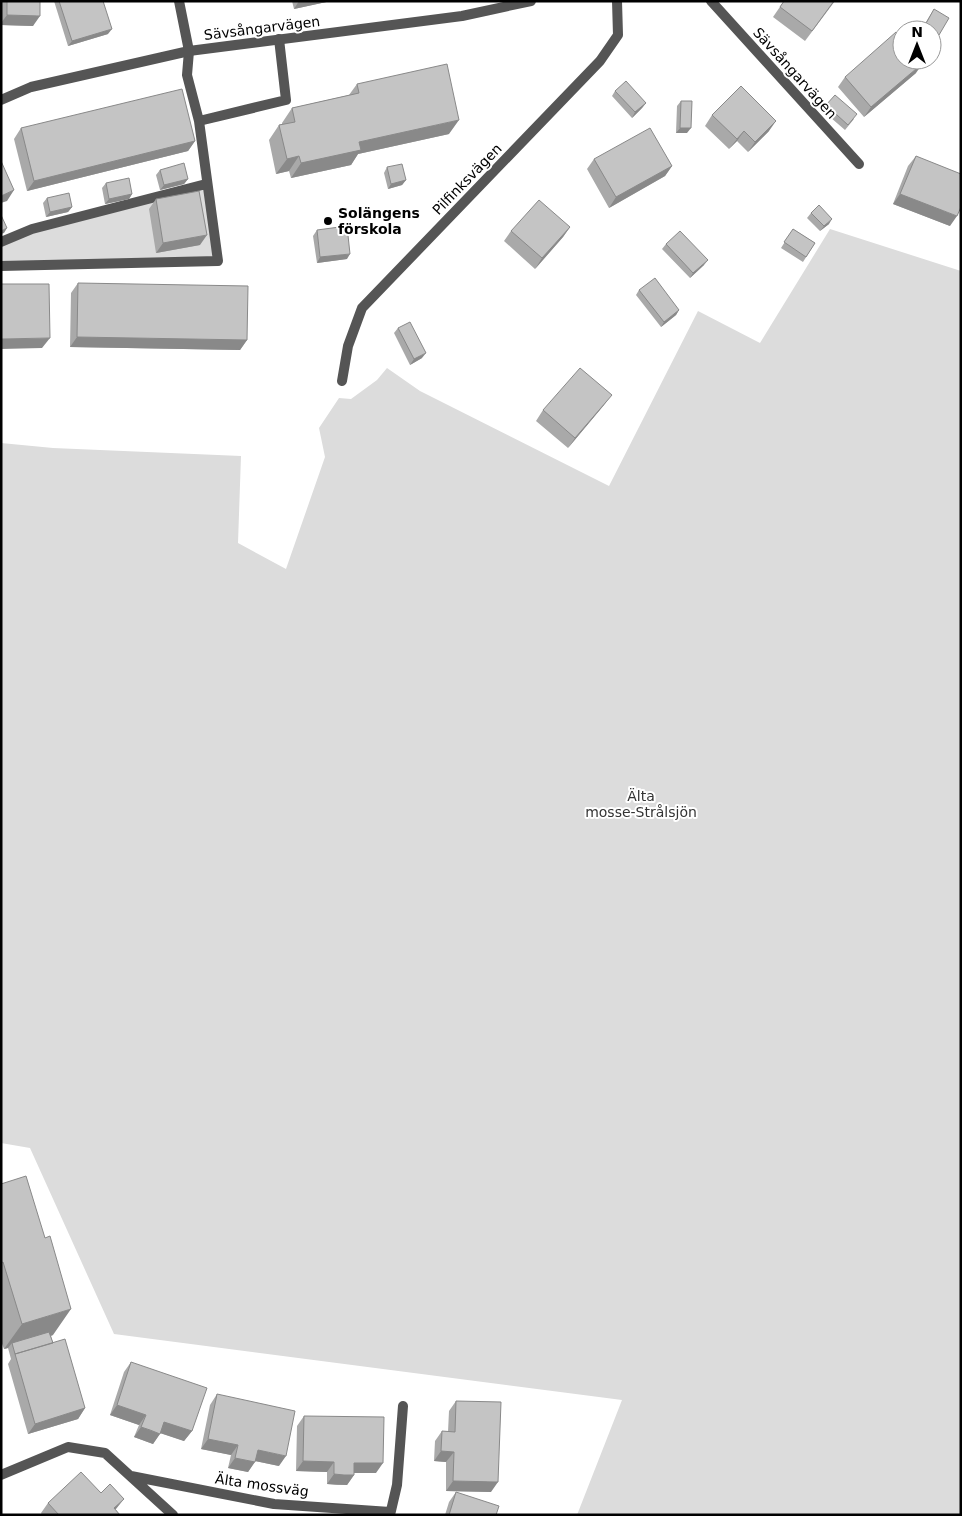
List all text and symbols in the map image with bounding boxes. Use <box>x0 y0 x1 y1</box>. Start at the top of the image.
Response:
street label: Sävsångarvägen <box>203 13 321 43</box>
north arrow <box>892 20 942 70</box>
street label: Sävsångarvägen <box>750 24 840 122</box>
text: N <box>911 24 923 40</box>
street label: Pilfinksvägen <box>429 140 505 218</box>
place label: Solängens förskola <box>338 205 420 237</box>
marker: Solängens förskola <box>322 215 334 227</box>
park label: Älta mosse-Strålsjön <box>585 787 697 820</box>
street label: Älta mossväg <box>214 1470 310 1500</box>

